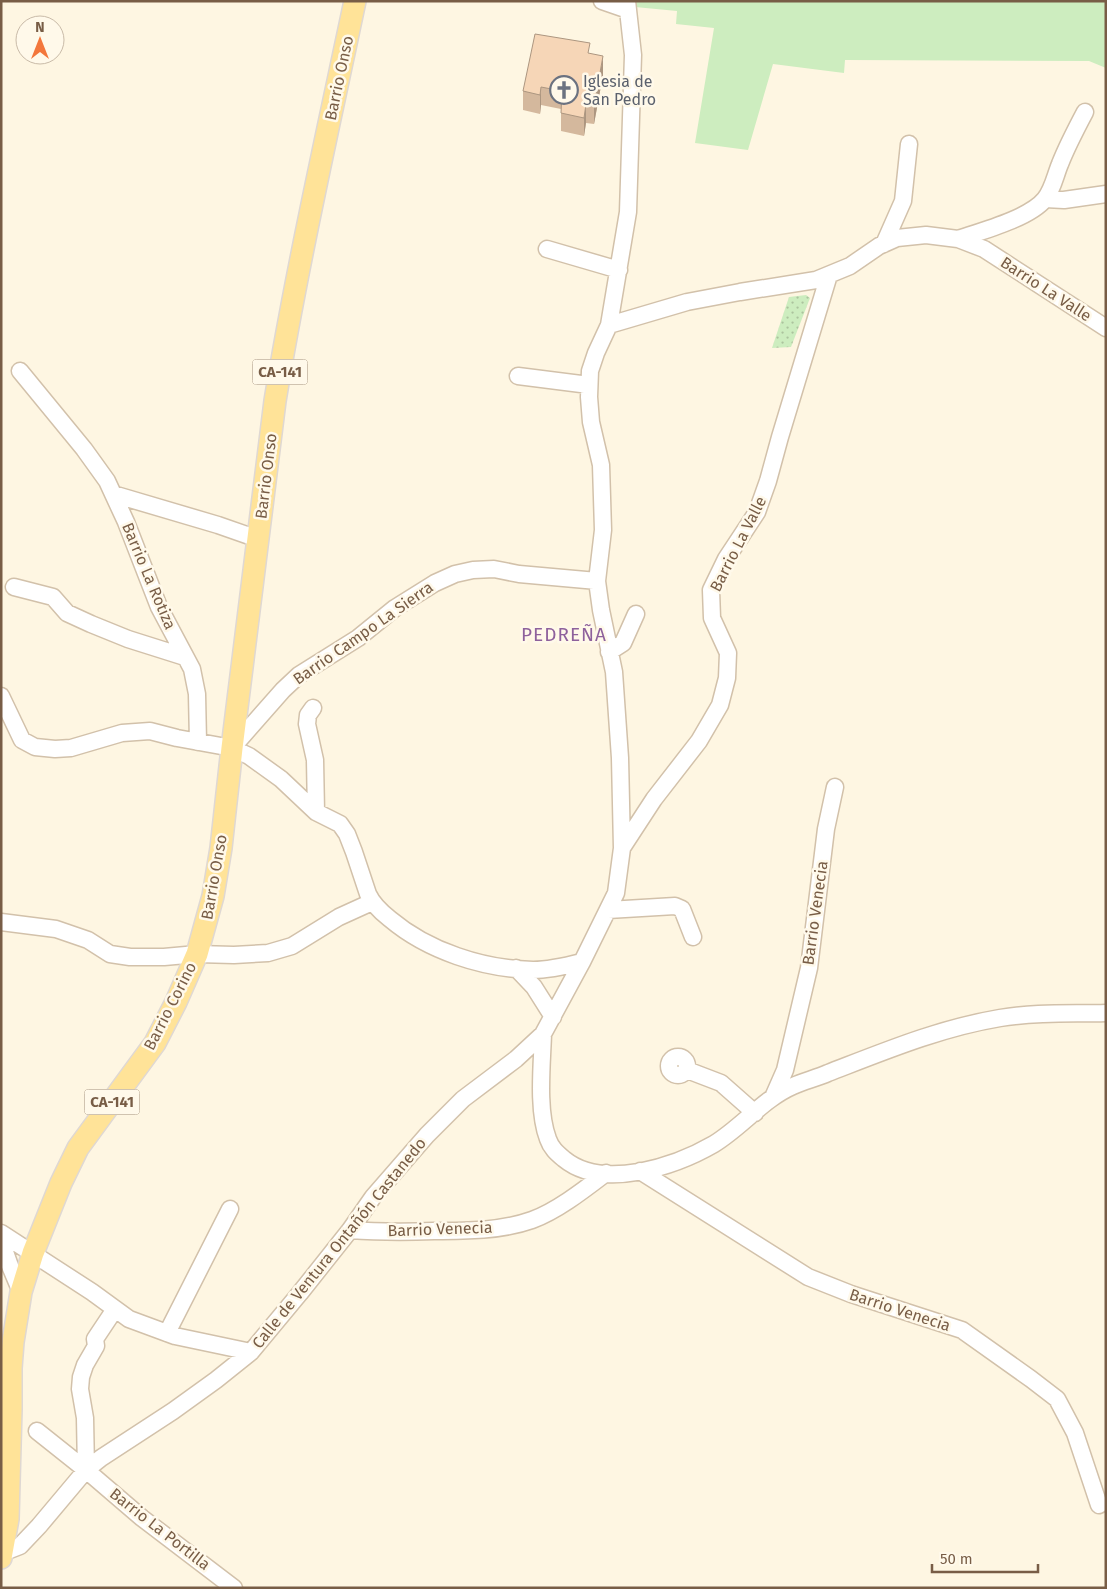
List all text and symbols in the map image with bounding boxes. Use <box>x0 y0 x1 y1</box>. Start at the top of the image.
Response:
north arrow <box>15 15 65 65</box>
text: N <box>35 19 45 36</box>
street label: Barrio Onso <box>321 34 357 122</box>
place label: Iglesia de San Pedro <box>583 72 656 109</box>
church icon: Iglesia de San Pedro <box>549 75 579 105</box>
street label: Barrio La Valle <box>997 253 1095 325</box>
road number: CA-141 <box>252 360 308 384</box>
street label: Barrio Onso <box>251 432 281 520</box>
street label: Barrio La Valle <box>706 493 770 595</box>
street label: Barrio La Rotiza <box>118 520 180 632</box>
street label: Barrio Campo La Sierra <box>289 577 437 689</box>
district label: PEDREÑA <box>521 623 607 646</box>
street label: Barrio Onso <box>197 833 231 921</box>
street label: Barrio Venecia <box>798 860 832 966</box>
street label: Barrio Corino <box>140 959 200 1053</box>
road number: CA-141 <box>84 1090 140 1114</box>
street label: Calle de Ventura Ontañón Castanedo <box>248 1134 430 1352</box>
street label: Barrio Venecia <box>387 1218 493 1240</box>
street label: Barrio Venecia <box>847 1285 953 1335</box>
street label: Barrio La Portilla <box>106 1484 214 1574</box>
scale bar <box>932 1542 1038 1574</box>
text: 50 m <box>940 1550 973 1568</box>

